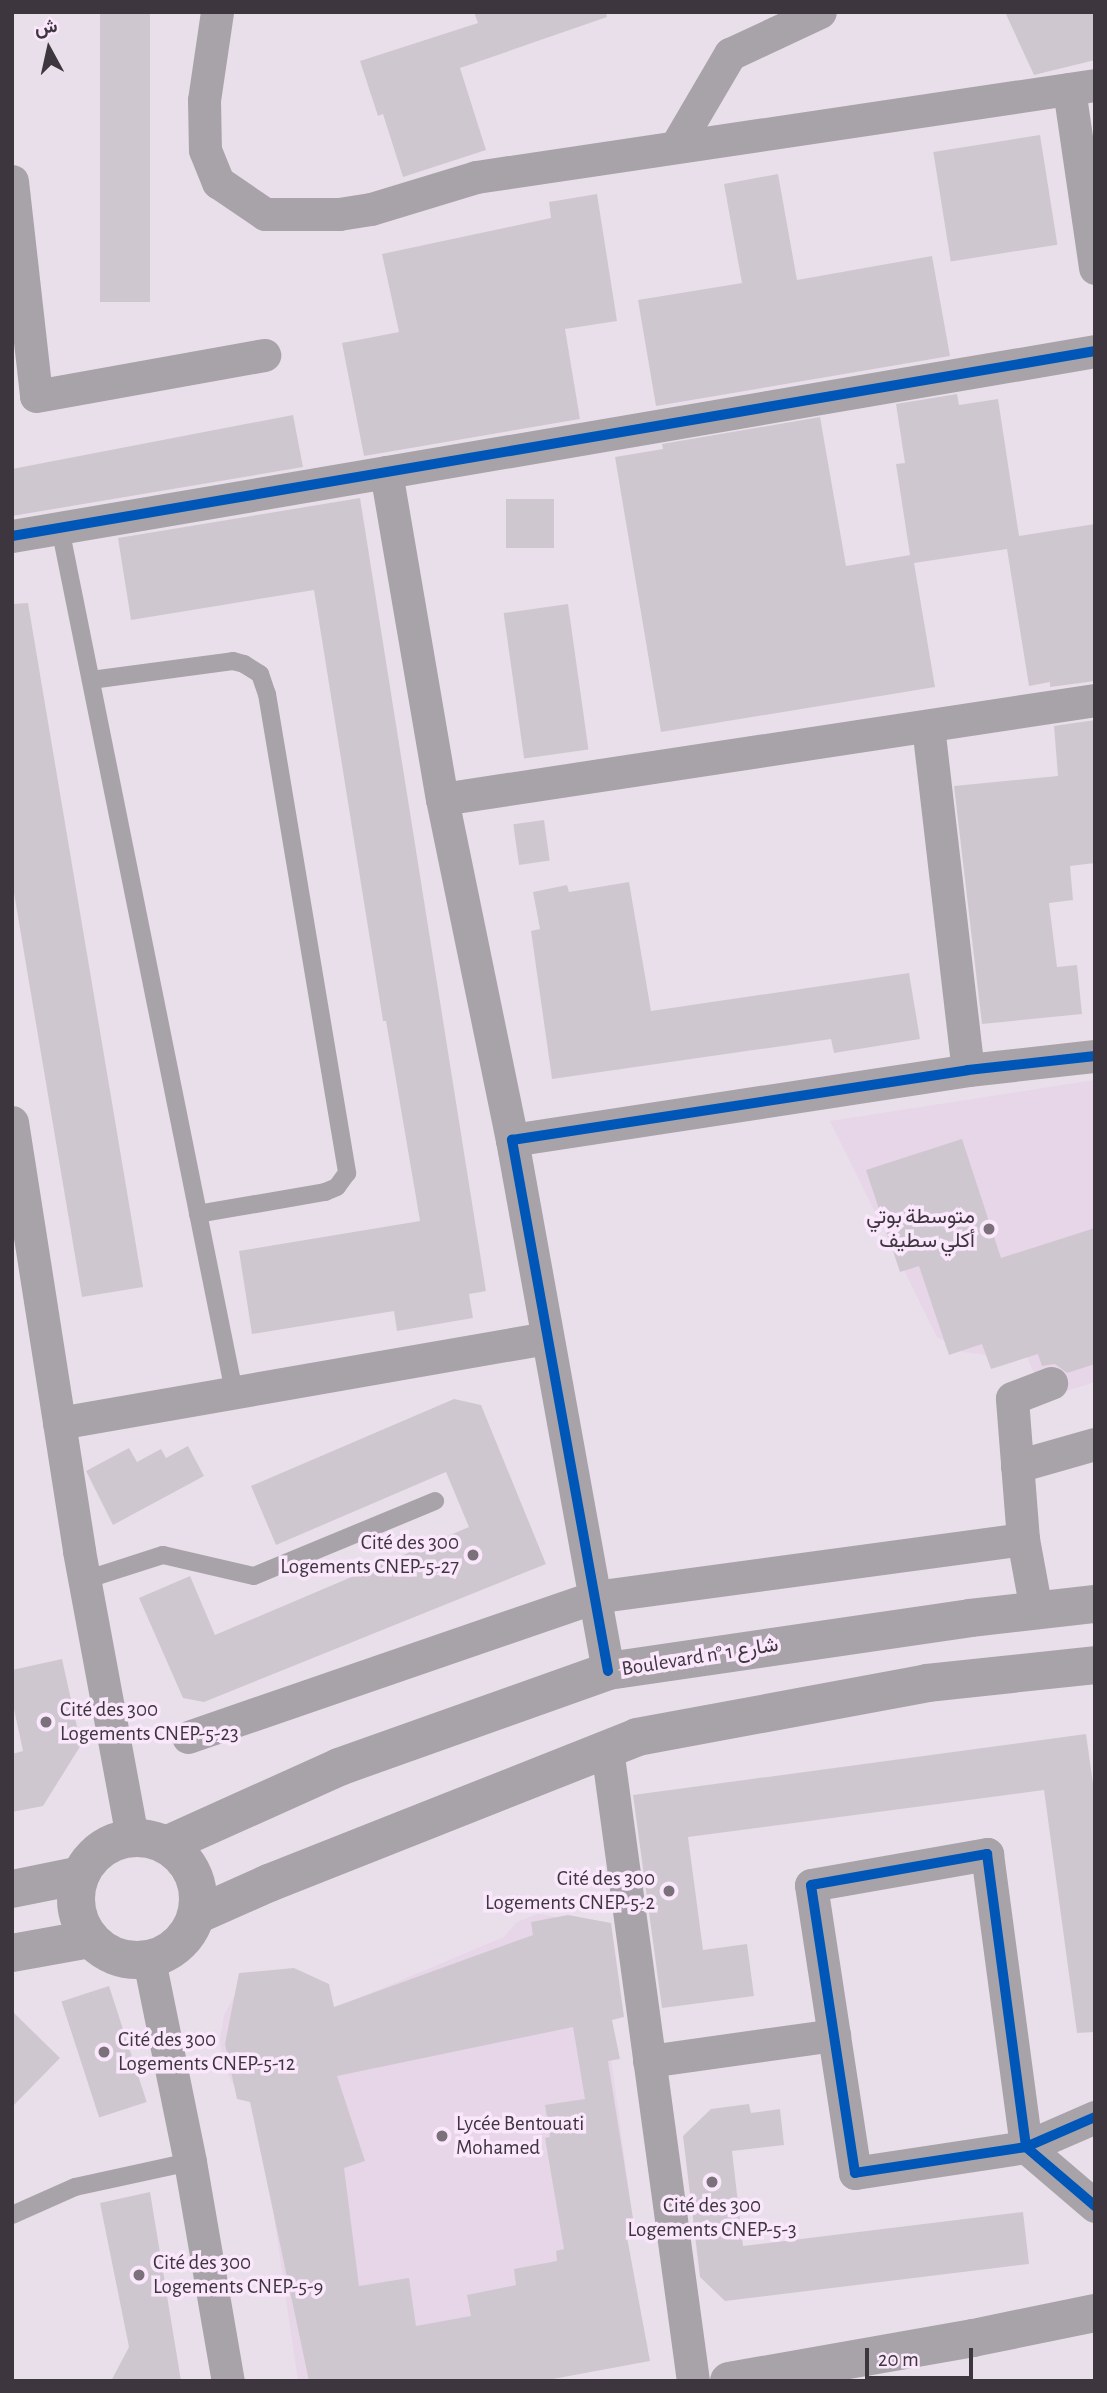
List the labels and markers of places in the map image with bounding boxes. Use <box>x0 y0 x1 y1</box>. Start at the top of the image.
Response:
place label: متوسطة بوتي أكلي سطيف <box>866 1204 975 1254</box>
marker: متوسطة بوتي أكلي سطيف <box>981 1221 997 1237</box>
place label: Cité des 300 Logements CNEP-5-27 <box>280 1530 459 1580</box>
marker: Cité des 300 Logements CNEP-5-27 <box>465 1547 481 1563</box>
place label: Cité des 300 Logements CNEP-5-23 <box>60 1697 239 1747</box>
marker: Cité des 300 Logements CNEP-5-23 <box>38 1714 54 1730</box>
place label: Cité des 300 Logements CNEP-5-2 <box>485 1866 655 1916</box>
marker: Cité des 300 Logements CNEP-5-2 <box>661 1883 677 1899</box>
place label: Cité des 300 Logements CNEP-5-12 <box>118 2027 295 2077</box>
marker: Cité des 300 Logements CNEP-5-12 <box>96 2044 112 2060</box>
place label: Lycée Bentouati Mohamed <box>456 2111 584 2161</box>
marker: Lycée Bentouati Mohamed <box>434 2128 450 2144</box>
marker: Cité des 300 Logements CNEP-5-3 <box>704 2174 720 2190</box>
place label: Cité des 300 Logements CNEP-5-3 <box>627 2193 797 2243</box>
place label: Cité des 300 Logements CNEP-5-9 <box>153 2250 323 2300</box>
marker: Cité des 300 Logements CNEP-5-9 <box>131 2267 147 2283</box>

